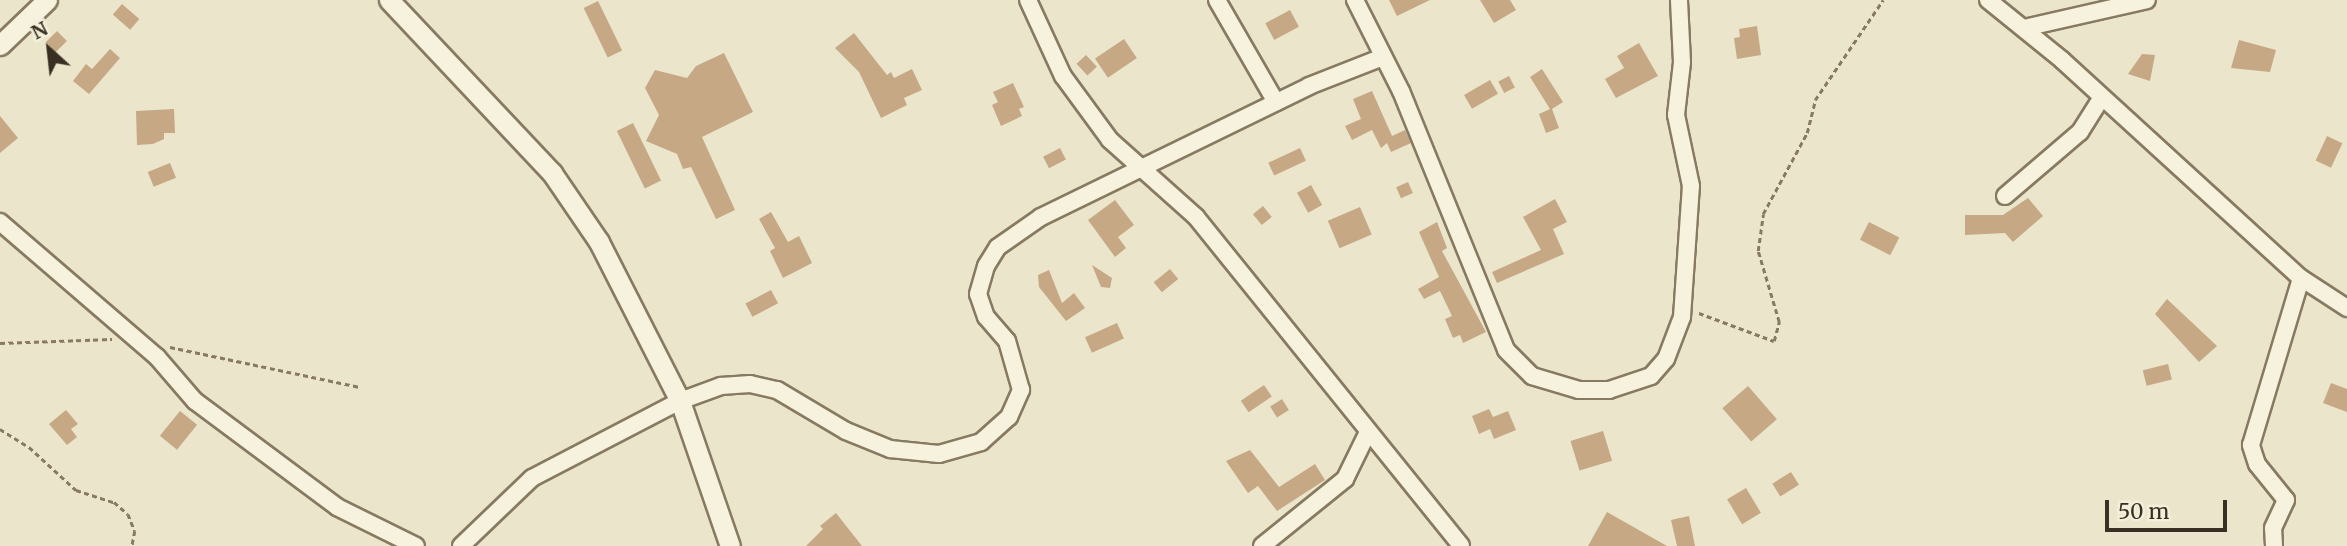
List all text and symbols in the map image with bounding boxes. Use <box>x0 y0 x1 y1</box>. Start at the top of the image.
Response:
north arrow <box>14 14 84 84</box>
text: N <box>27 16 52 44</box>
scale bar <box>2109 486 2232 530</box>
text: 50 m <box>2118 498 2169 525</box>

